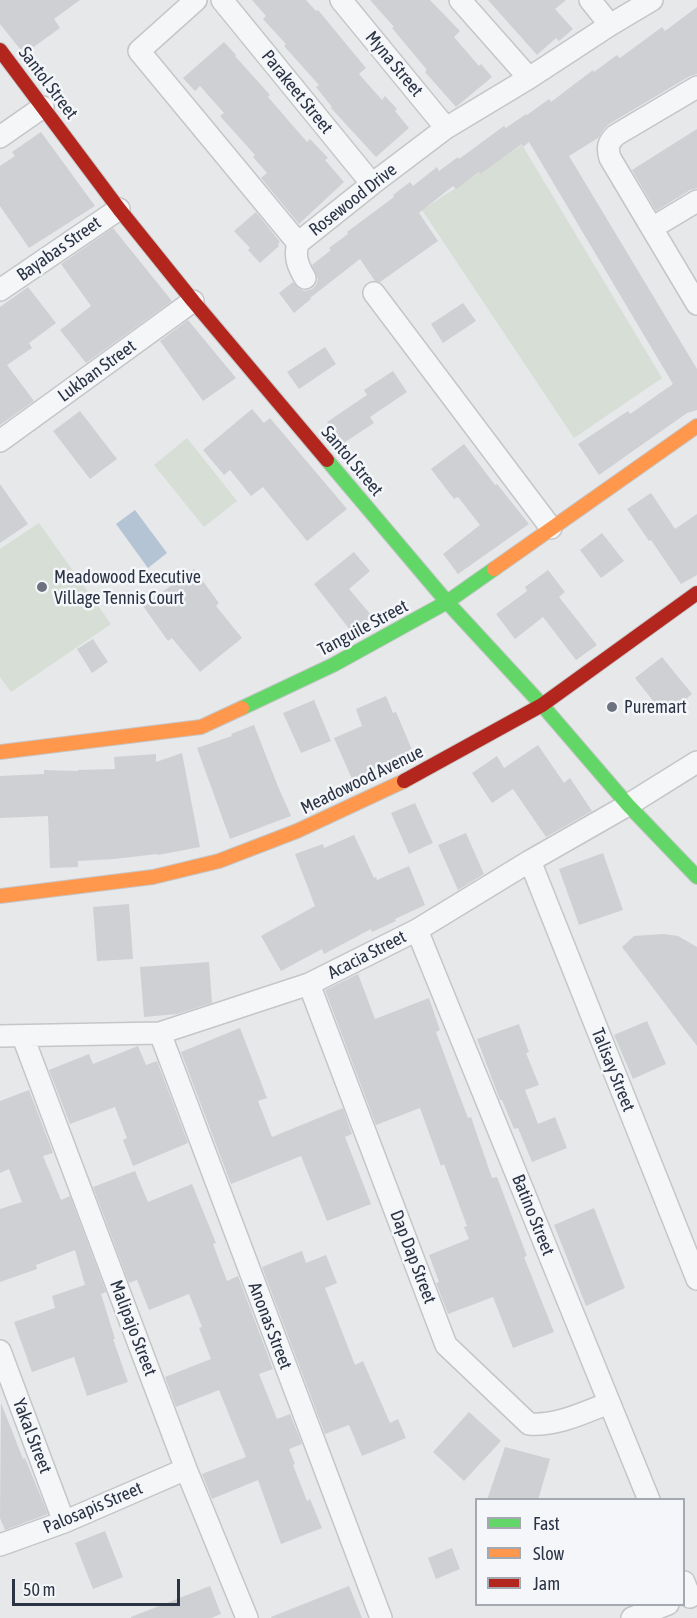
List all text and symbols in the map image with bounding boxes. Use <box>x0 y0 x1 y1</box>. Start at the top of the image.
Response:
street label: Myna Street <box>360 27 428 101</box>
street label: Santol Street <box>14 43 82 123</box>
street label: Parakeet Street <box>257 46 337 138</box>
street label: Rosewood Drive <box>305 159 401 241</box>
street label: Bayabas Street <box>13 212 105 286</box>
street label: Lukban Street <box>54 335 140 407</box>
street label: Santol Street <box>316 422 388 500</box>
place label: Meadowood Executive Village Tennis Court <box>54 566 201 608</box>
marker: Meadowood Executive Village Tennis Court <box>35 580 49 594</box>
street label: Tanguile Street <box>314 595 412 661</box>
place label: Puremart <box>624 696 687 718</box>
marker: Puremart <box>605 700 619 714</box>
street label: Meadowood Avenue <box>297 741 427 819</box>
street label: Acacia Street <box>324 926 410 984</box>
street label: Talisay Street <box>586 1025 640 1115</box>
street label: Batino Street <box>507 1171 559 1259</box>
street label: Dap Dap Street <box>385 1207 441 1307</box>
street label: Malipajo Street <box>105 1277 161 1379</box>
street label: Anonas Street <box>244 1279 296 1373</box>
street label: Yakal Street <box>8 1396 56 1476</box>
street label: Palosapis Street <box>40 1477 146 1539</box>
legend <box>475 1498 685 1606</box>
text: Fast <box>533 1513 560 1534</box>
text: Slow <box>533 1543 564 1564</box>
scale bar <box>15 1567 183 1605</box>
text: Jam <box>533 1573 560 1594</box>
text: 50 m <box>23 1579 55 1600</box>

